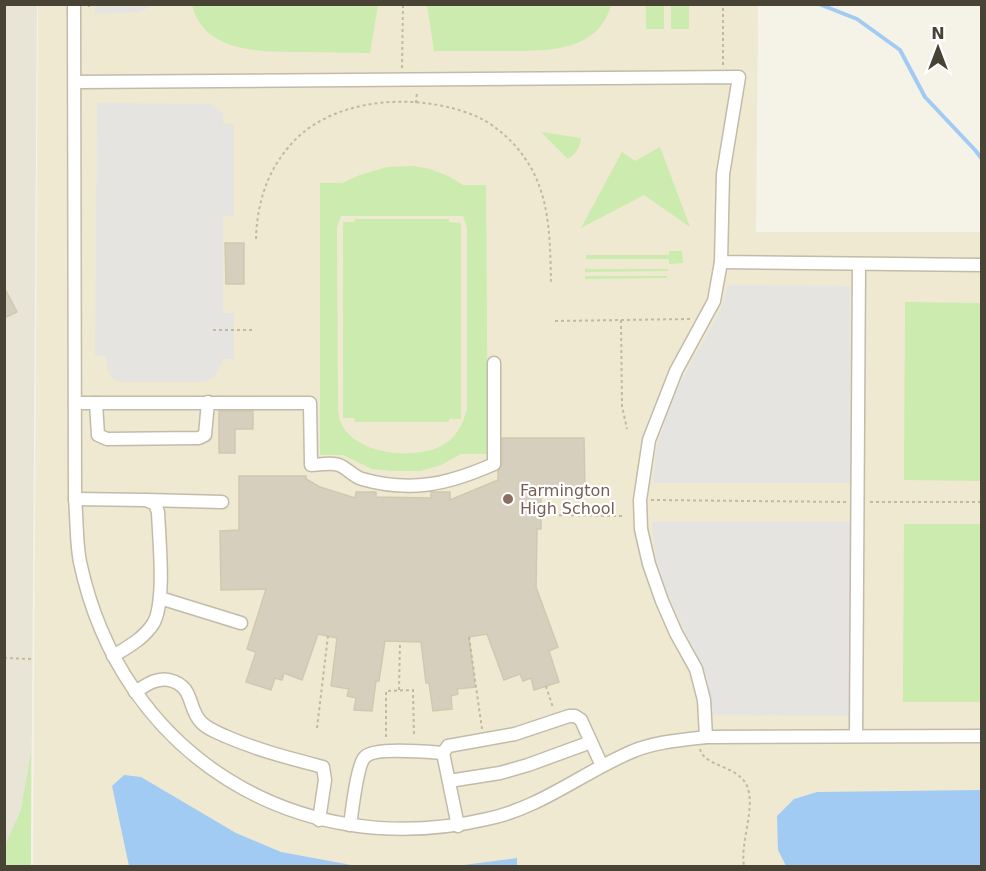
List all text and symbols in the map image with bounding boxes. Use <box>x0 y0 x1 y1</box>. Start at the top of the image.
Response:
north arrow <box>908 18 968 78</box>
text: N <box>931 24 945 43</box>
place label: Farmington High School <box>520 481 615 518</box>
marker: Farmington High School <box>501 492 515 506</box>

